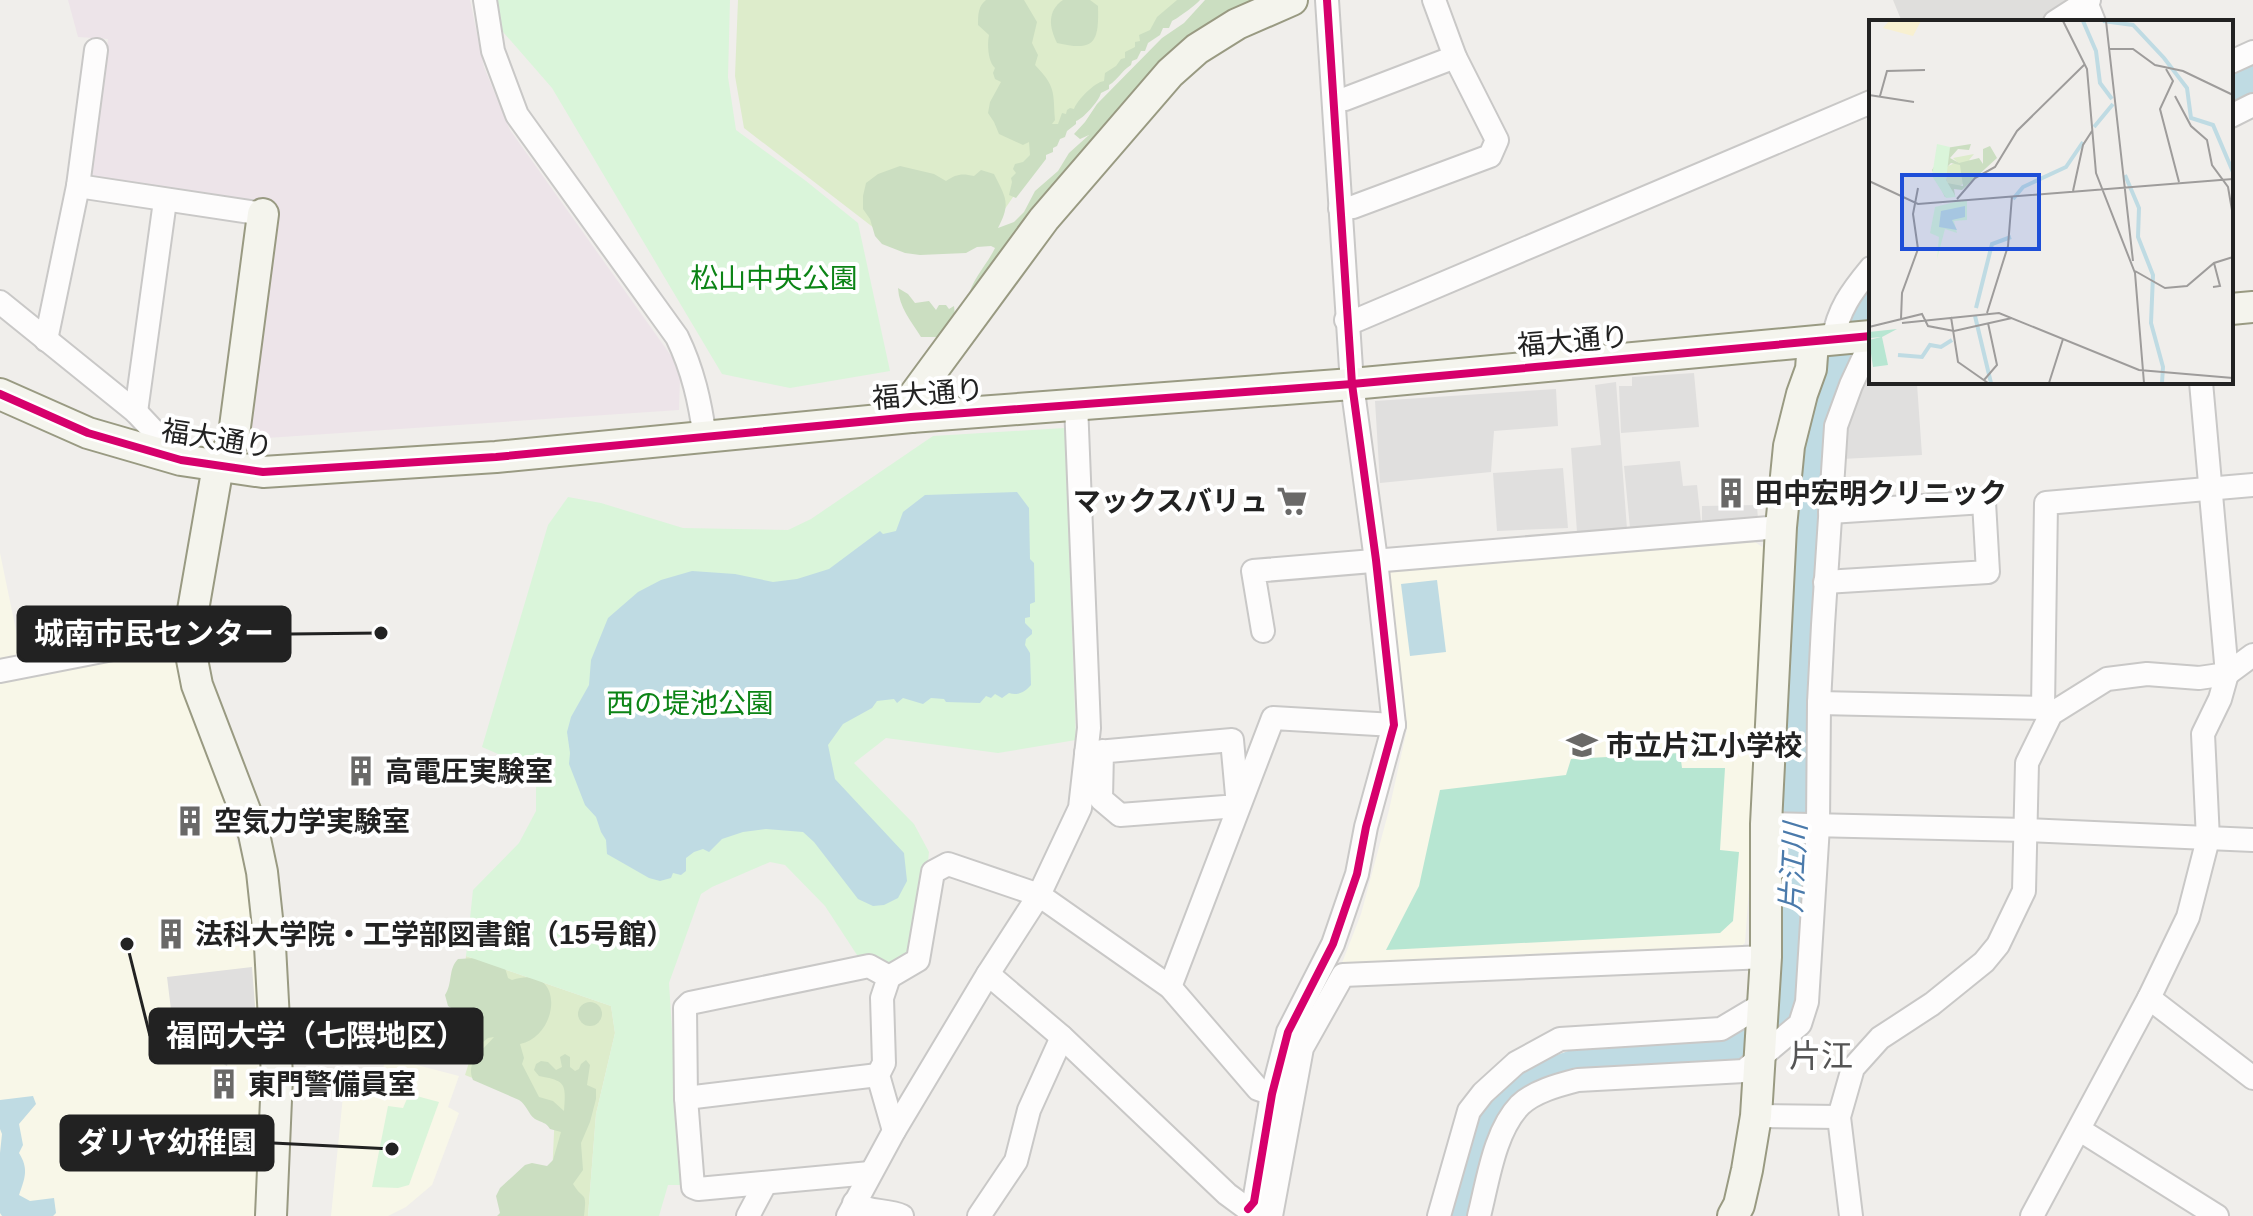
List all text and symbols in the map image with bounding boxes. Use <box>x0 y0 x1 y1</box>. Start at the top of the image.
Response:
inset map <box>1869 20 2233 384</box>
park label: 松山中央公園 <box>690 263 858 294</box>
street label: 福大通り <box>1516 321 1630 361</box>
street label: 福大通り <box>871 374 985 414</box>
street label: 福大通り <box>159 415 275 463</box>
building icon: 田中宏明クリニック <box>1714 476 1748 510</box>
place label: 田中宏明クリニック <box>1755 478 2007 509</box>
supermarket icon: マックスバリュ <box>1275 484 1309 518</box>
place label: マックスバリュ <box>1073 486 1268 517</box>
callout: 城南市民センター <box>18 607 290 661</box>
text: 城南市民センター <box>34 617 274 650</box>
park label: 西の堤池公園 <box>606 688 774 719</box>
school or university icon: 市立片江小学校 <box>1565 728 1599 762</box>
place label: 市立片江小学校 <box>1606 730 1802 761</box>
building icon: 高電圧実験室 <box>344 754 378 788</box>
place label: 高電圧実験室 <box>385 756 553 787</box>
building icon: 空気力学実験室 <box>173 804 207 838</box>
place label: 空気力学実験室 <box>214 806 410 837</box>
water label: 片江川 <box>1774 819 1812 914</box>
building icon: 法科大学院・工学部図書館（15号館） <box>154 917 188 951</box>
place label: 法科大学院・工学部図書館（15号館） <box>195 919 674 950</box>
callout: 福岡大学（七隈地区） <box>150 1009 482 1063</box>
text: 福岡大学（七隈地区） <box>166 1019 466 1052</box>
district label: 片江 <box>1789 1038 1853 1074</box>
building icon: 東門警備員室 <box>207 1067 241 1101</box>
place label: 東門警備員室 <box>248 1069 416 1100</box>
callout: ダリヤ幼稚園 <box>61 1116 273 1170</box>
text: ダリヤ幼稚園 <box>77 1126 257 1159</box>

